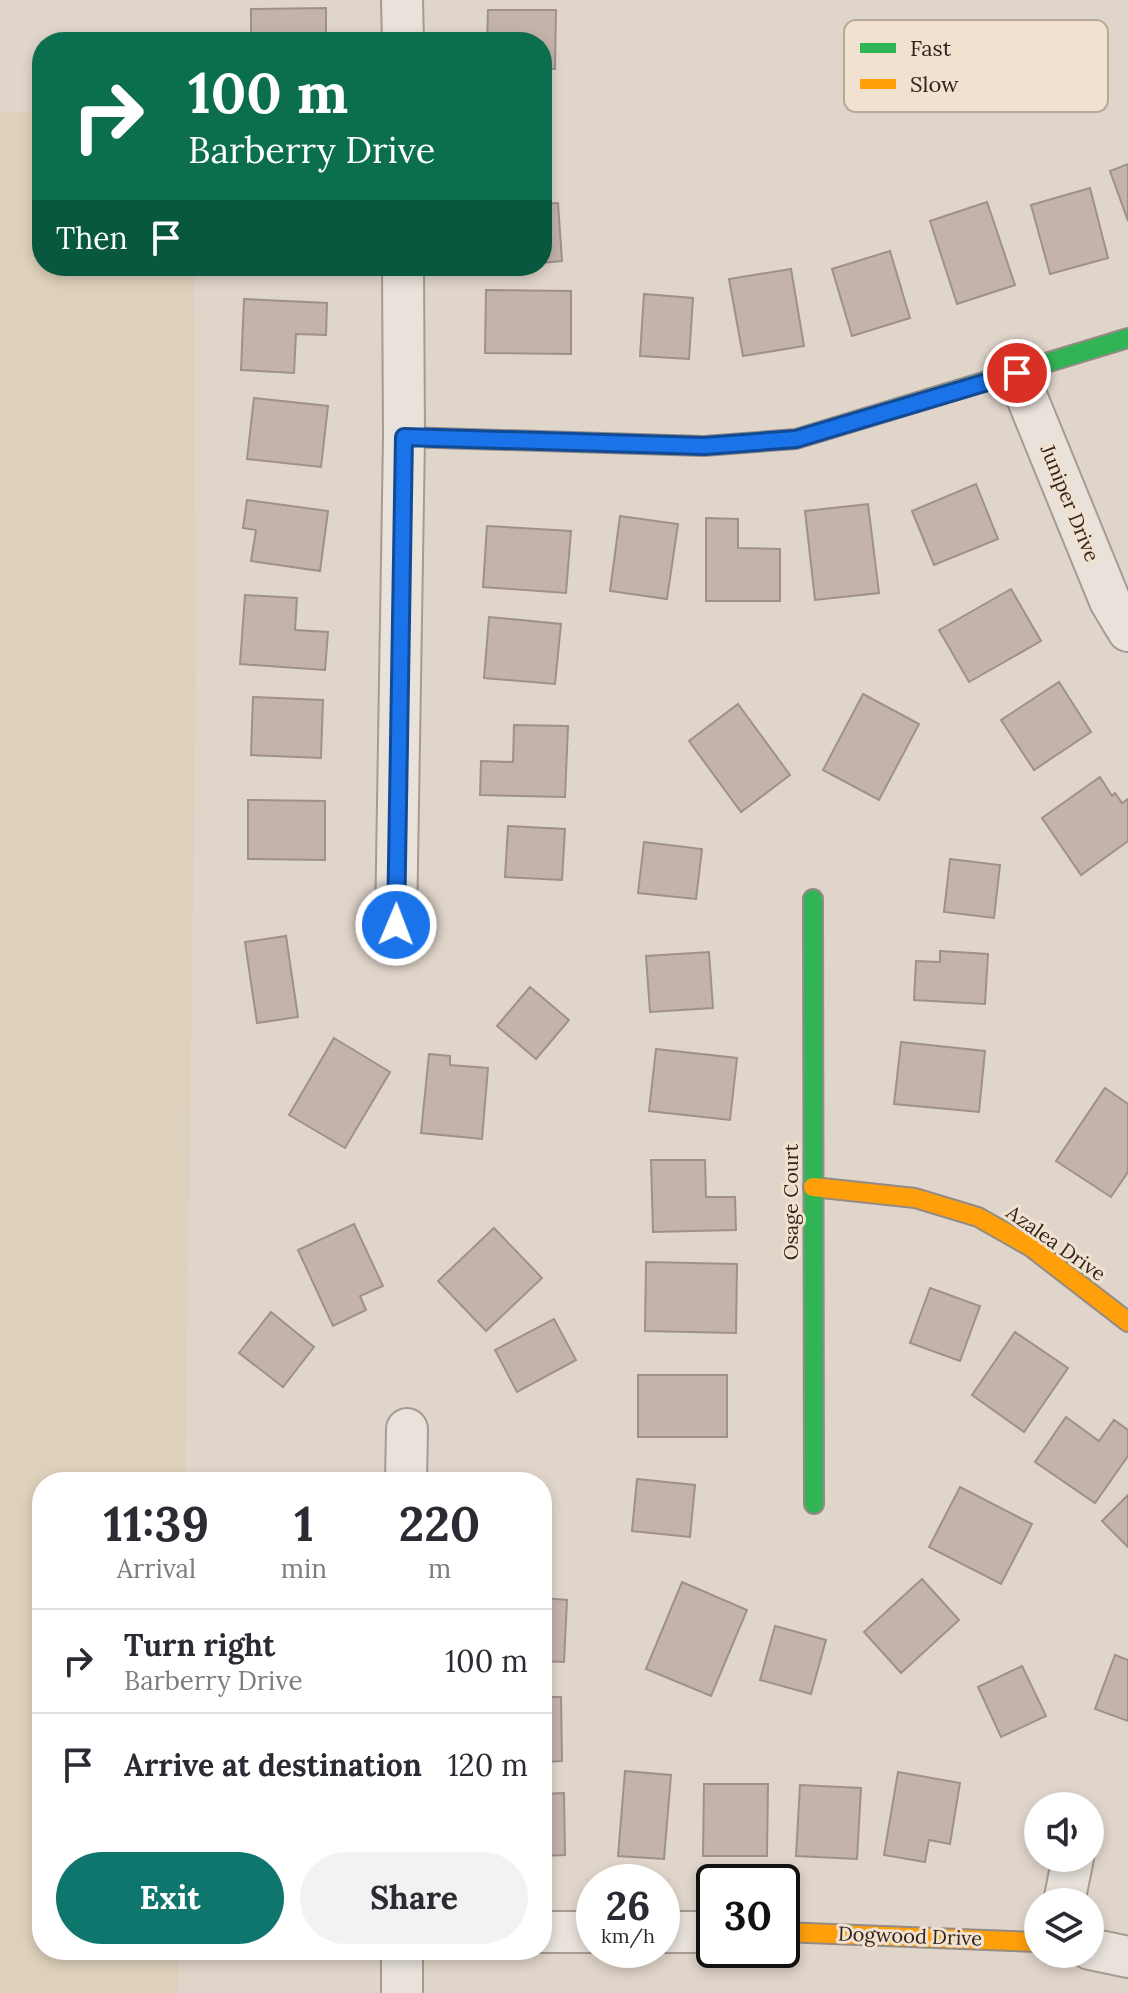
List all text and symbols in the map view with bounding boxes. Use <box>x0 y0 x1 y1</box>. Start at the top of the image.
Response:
legend <box>844 20 1108 112</box>
text: Fast <box>910 34 952 62</box>
text: 100 m <box>188 57 348 128</box>
icon: right <box>56 64 160 168</box>
text: Slow <box>910 70 959 98</box>
text: Barberry Drive <box>188 127 435 173</box>
icon: arrive <box>144 216 188 260</box>
text: Then <box>56 219 128 257</box>
pin <box>983 339 1051 407</box>
icon: arrive <box>995 351 1039 395</box>
street label: Juniper Drive <box>1035 440 1105 565</box>
position arrow <box>354 883 438 967</box>
street label: Osage Court <box>778 1143 803 1260</box>
street label: Azalea Drive <box>1001 1199 1111 1286</box>
text: 11:39 <box>104 1493 209 1554</box>
text: 1 <box>294 1493 314 1554</box>
text: 220 <box>399 1493 480 1554</box>
text: Arrival <box>117 1552 196 1585</box>
text: min <box>281 1552 327 1585</box>
text: m <box>428 1552 451 1585</box>
text: Turn right <box>124 1626 275 1664</box>
icon: right <box>56 1639 100 1683</box>
text: 100 m <box>445 1642 528 1680</box>
text: Barberry Drive <box>124 1664 303 1697</box>
icon: arrive <box>56 1743 100 1787</box>
text: Arrive at destination <box>124 1746 422 1784</box>
text: 120 m <box>448 1746 528 1784</box>
map controls <box>1024 1792 1104 1968</box>
button: sound <box>1024 1792 1104 1872</box>
button: Exit <box>56 1852 284 1944</box>
button: Share <box>300 1852 528 1944</box>
speed limit sign: 30 <box>696 1864 800 1968</box>
text: 26 <box>606 1880 650 1931</box>
button: layers <box>1024 1888 1104 1968</box>
street label: Dogwood Drive <box>837 1920 983 1951</box>
text: km/h <box>601 1923 655 1948</box>

